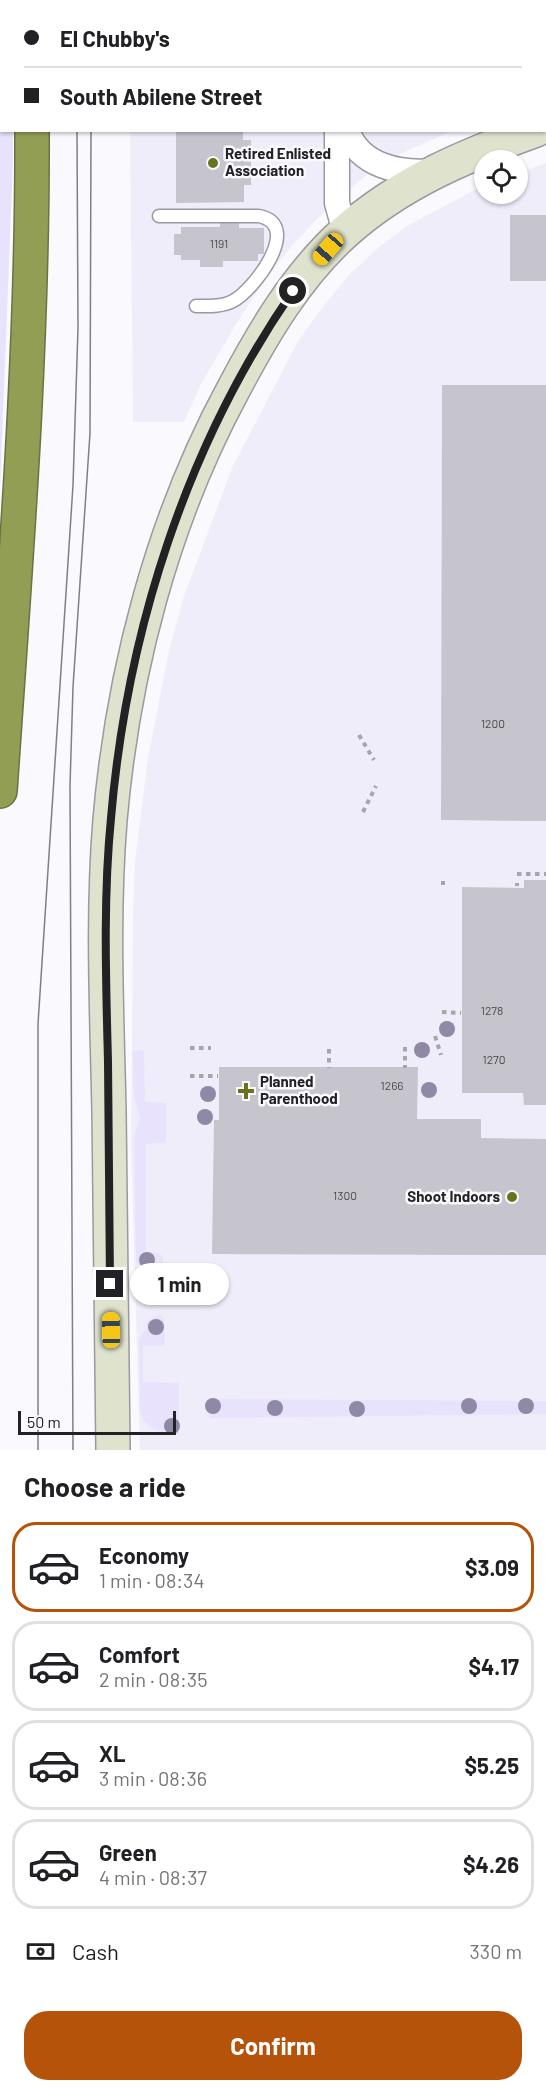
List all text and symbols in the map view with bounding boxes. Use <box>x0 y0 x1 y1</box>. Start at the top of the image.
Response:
text: El Chubby's <box>60 25 170 51</box>
text: South Abilene Street <box>60 83 262 109</box>
place label: Retired Enlisted Association <box>225 144 331 179</box>
map controls <box>474 150 528 204</box>
button: locate <box>474 150 528 204</box>
marker: Retired Enlisted Association <box>206 156 220 170</box>
car <box>309 230 347 268</box>
house number: 1191 <box>210 236 228 250</box>
route start <box>279 277 306 304</box>
house number: 1200 <box>481 716 505 730</box>
house number: 1278 <box>481 1003 503 1017</box>
house number: 1270 <box>482 1052 506 1066</box>
place label: Planned Parenthood <box>260 1072 338 1107</box>
house number: 1266 <box>381 1078 404 1092</box>
marker: Planned Parenthood <box>237 1082 255 1100</box>
place label: Shoot Indoors <box>407 1187 500 1205</box>
house number: 1300 <box>333 1188 357 1202</box>
marker: Shoot Indoors <box>505 1190 519 1204</box>
callout: 1 min <box>131 1263 230 1305</box>
route end <box>96 1270 123 1297</box>
text: 1 min <box>158 1272 201 1296</box>
car <box>102 1312 120 1348</box>
scale bar <box>18 1408 176 1436</box>
text: 50 m <box>27 1412 61 1431</box>
text: Choose a ride <box>24 1470 186 1502</box>
icon: car <box>27 1540 81 1594</box>
text: Economy <box>99 1542 189 1568</box>
text: $3.09 <box>465 1554 519 1580</box>
text: 1 min · 08:34 <box>99 1568 204 1592</box>
icon: car <box>27 1639 81 1693</box>
text: Comfort <box>99 1641 180 1667</box>
text: $4.17 <box>468 1653 519 1679</box>
text: 2 min · 08:35 <box>99 1667 207 1691</box>
icon: car <box>27 1738 81 1792</box>
text: XL <box>99 1740 125 1766</box>
text: $5.25 <box>464 1752 519 1778</box>
text: 3 min · 08:36 <box>99 1766 207 1790</box>
icon: car <box>27 1837 81 1891</box>
text: Green <box>99 1839 157 1865</box>
text: $4.26 <box>463 1851 519 1877</box>
text: 4 min · 08:37 <box>99 1865 207 1889</box>
icon: cash <box>24 1935 57 1968</box>
text: Cash <box>72 1938 119 1964</box>
text: 330 m <box>470 1939 522 1963</box>
button: Confirm <box>24 2011 522 2080</box>

